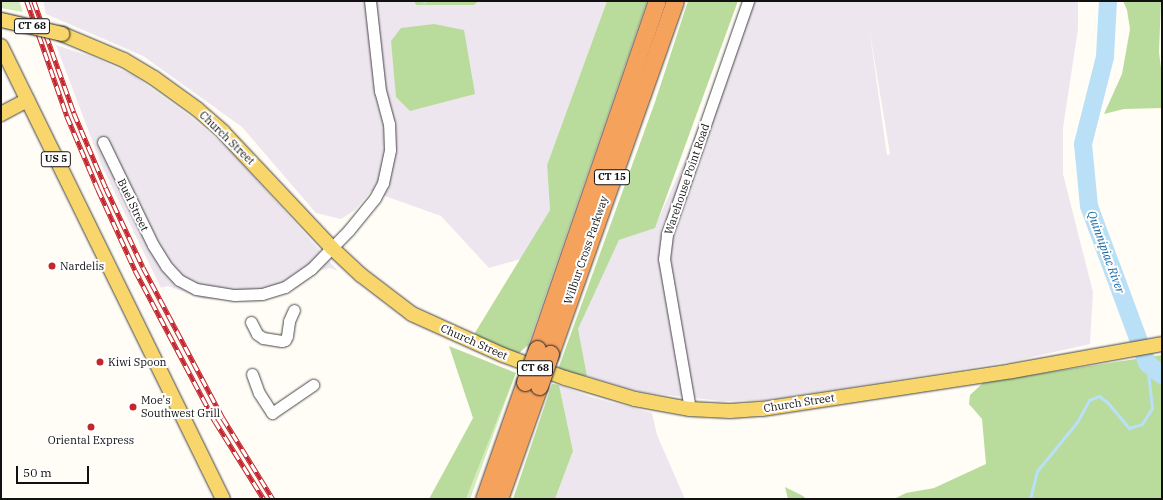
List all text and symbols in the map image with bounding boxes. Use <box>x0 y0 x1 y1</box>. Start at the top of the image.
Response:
road number: CT 68 <box>13 18 51 34</box>
street label: Church Street <box>197 108 257 168</box>
street label: Warehouse Point Road <box>662 122 712 236</box>
road number: US 5 <box>40 151 72 167</box>
road number: CT 15 <box>593 169 631 185</box>
street label: Buel Street <box>115 177 151 233</box>
street label: Wilbur Cross Parkway <box>561 194 611 306</box>
water label: Quinnipiac River <box>1084 209 1128 295</box>
place label: Nardelis <box>60 259 104 273</box>
marker: Nardelis <box>47 261 57 271</box>
street label: Church Street <box>439 321 509 363</box>
place label: Kiwi Spoon <box>108 355 167 369</box>
marker: Kiwi Spoon <box>95 357 105 367</box>
road number: CT 68 <box>516 360 554 376</box>
street label: Church Street <box>763 391 835 415</box>
place label: Moe's Southwest Grill <box>141 394 220 420</box>
marker: Moe's Southwest Grill <box>128 402 138 412</box>
marker: Oriental Express <box>86 422 96 432</box>
place label: Oriental Express <box>48 433 134 447</box>
scale bar <box>18 458 91 484</box>
text: 50 m <box>23 465 52 480</box>

